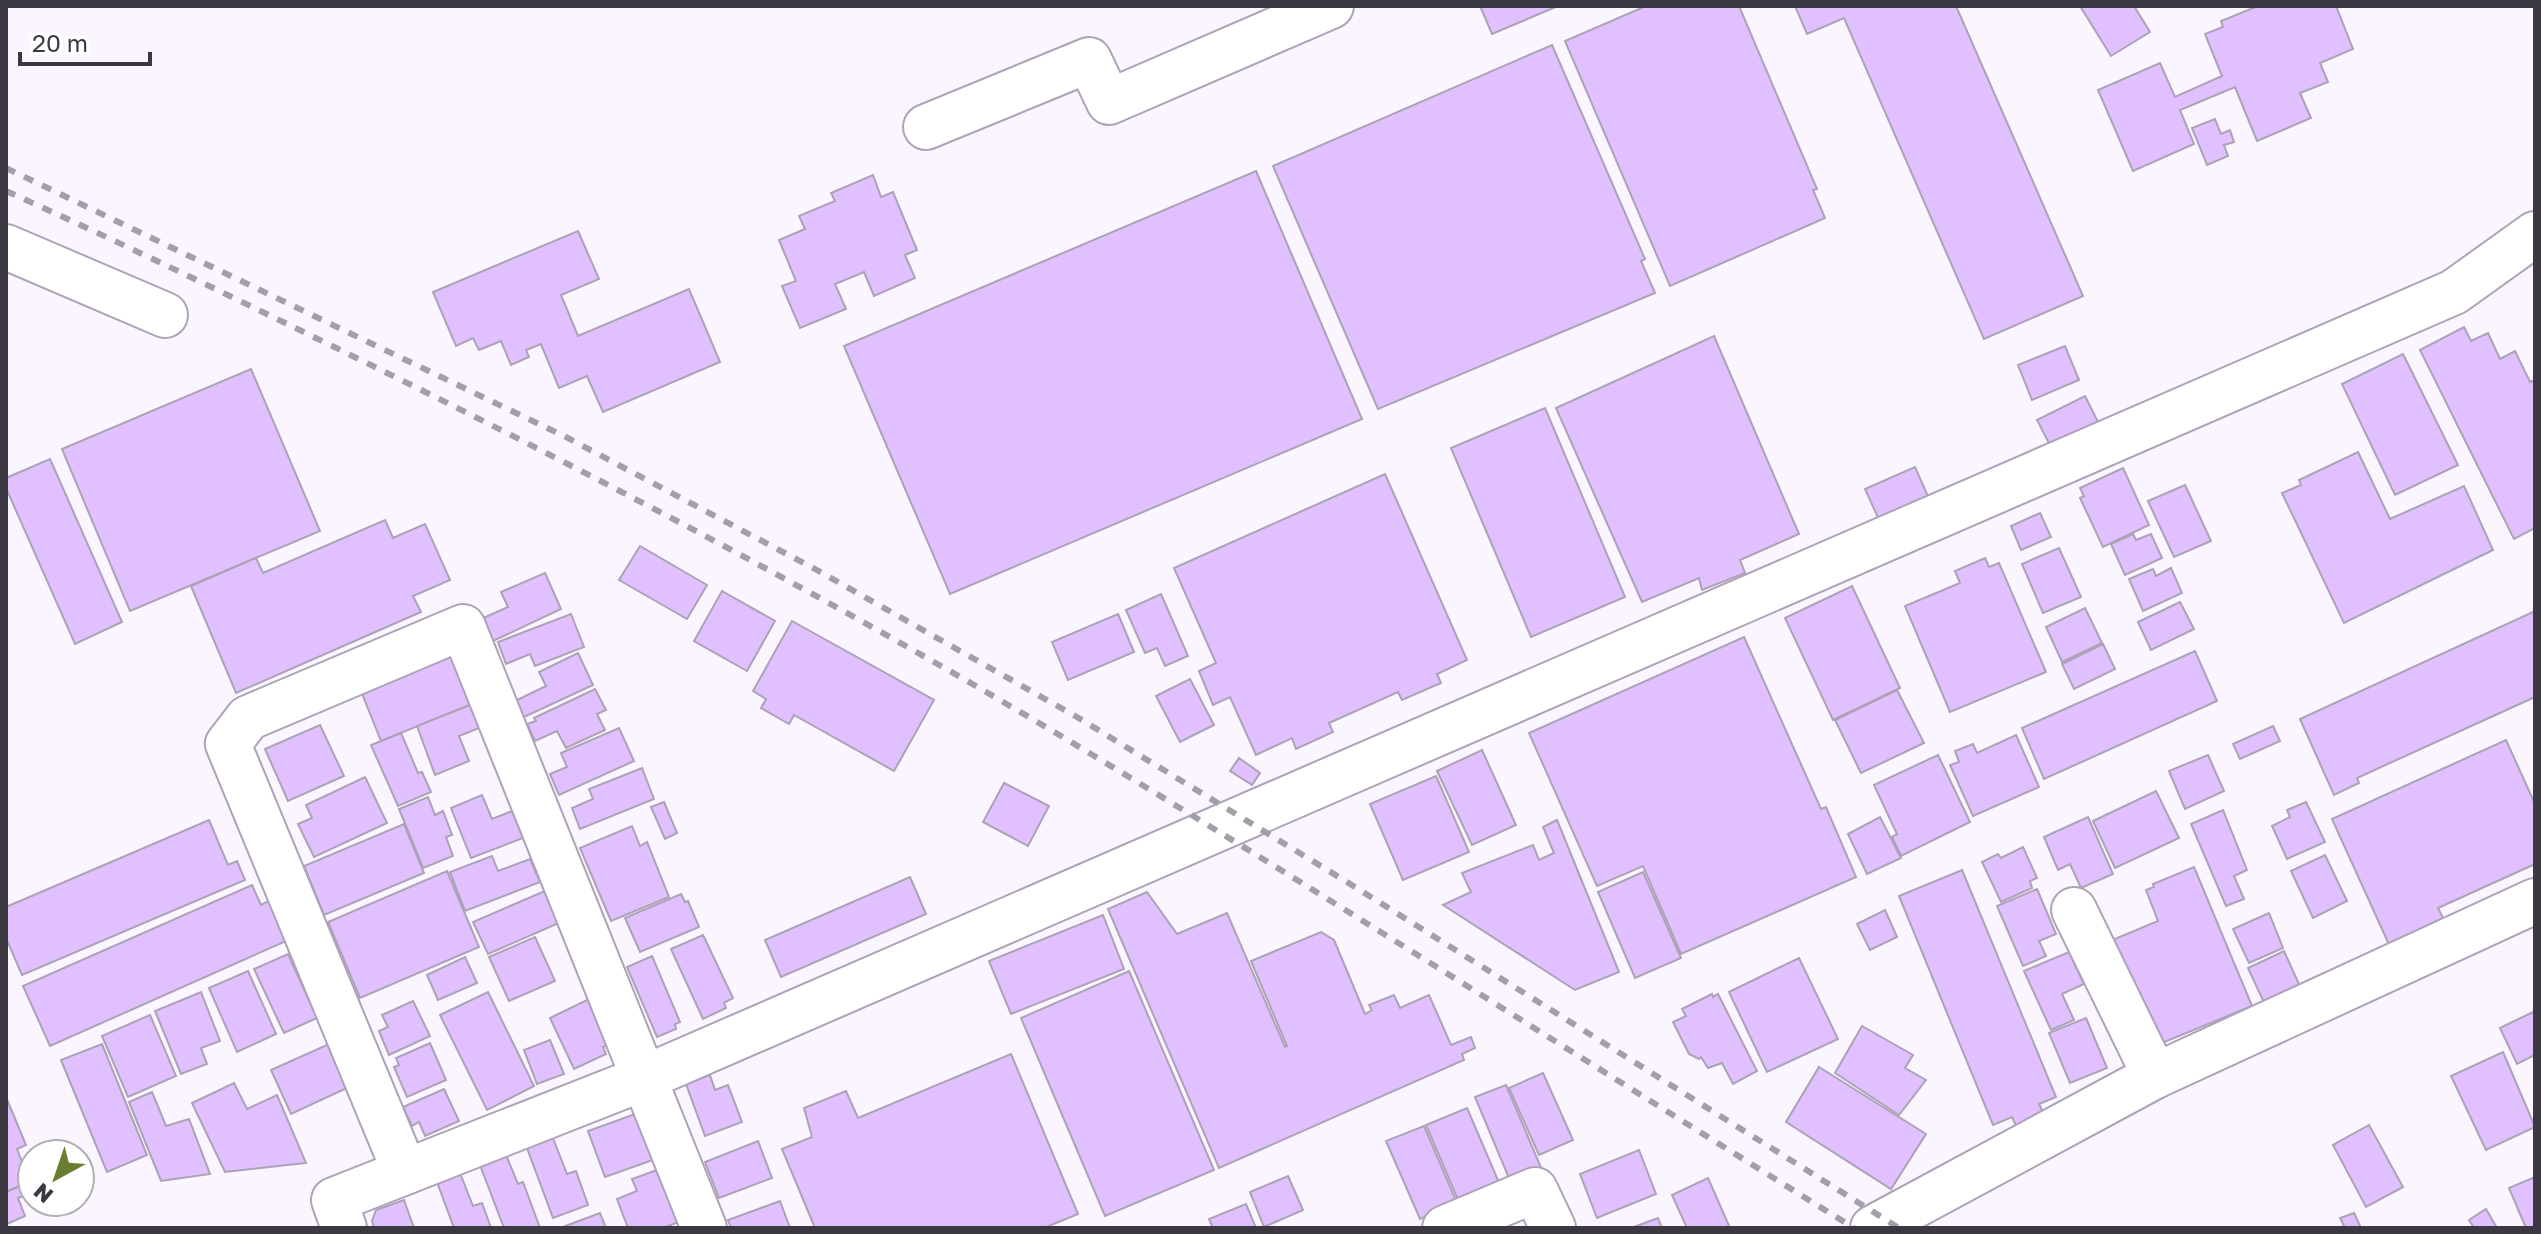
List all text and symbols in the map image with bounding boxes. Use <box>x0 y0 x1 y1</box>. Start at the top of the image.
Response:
scale bar <box>20 16 150 66</box>
text: 20 m <box>32 28 88 57</box>
north arrow <box>16 1138 96 1218</box>
text: N <box>28 1178 58 1209</box>

